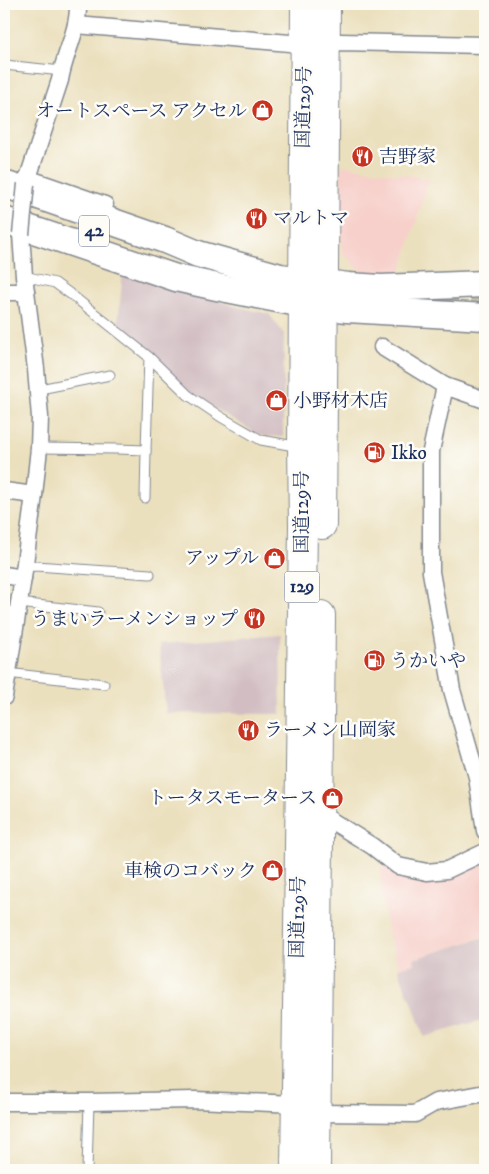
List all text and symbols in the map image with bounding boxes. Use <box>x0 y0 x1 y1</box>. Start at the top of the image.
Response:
street label: 国道129号 <box>292 65 316 149</box>
shop icon: オートスペース アクセル <box>251 99 275 123</box>
place label: オートスペース アクセル <box>36 100 247 123</box>
restaurant icon: 吉野家 <box>351 145 375 169</box>
place label: 吉野家 <box>379 146 436 169</box>
restaurant icon: マルトマ <box>245 206 269 230</box>
place label: マルトマ <box>273 207 349 230</box>
road number: 42 <box>79 216 109 247</box>
shop icon: 小野材木店 <box>265 389 289 413</box>
place label: 小野材木店 <box>293 390 388 413</box>
fuel station icon: Ikko <box>363 441 387 465</box>
place label: Ikko <box>391 442 427 465</box>
street label: 国道129号 <box>291 471 314 553</box>
shop icon: アップル <box>263 546 287 570</box>
place label: アップル <box>185 547 259 570</box>
road number: 129 <box>284 572 320 602</box>
restaurant icon: うまいラーメンショップ <box>242 607 266 631</box>
place label: うまいラーメンショップ <box>31 608 238 631</box>
fuel station icon: うかいや <box>362 649 386 673</box>
place label: うかいや <box>390 650 466 673</box>
restaurant icon: ラーメン山岡家 <box>236 718 260 742</box>
place label: ラーメン山岡家 <box>264 719 396 742</box>
shop icon: トータスモータース <box>321 786 345 810</box>
place label: トータスモータース <box>148 787 317 810</box>
shop icon: 車検のコバック <box>261 859 285 883</box>
place label: 車検のコバック <box>124 860 257 883</box>
street label: 国道129号 <box>286 875 310 959</box>

